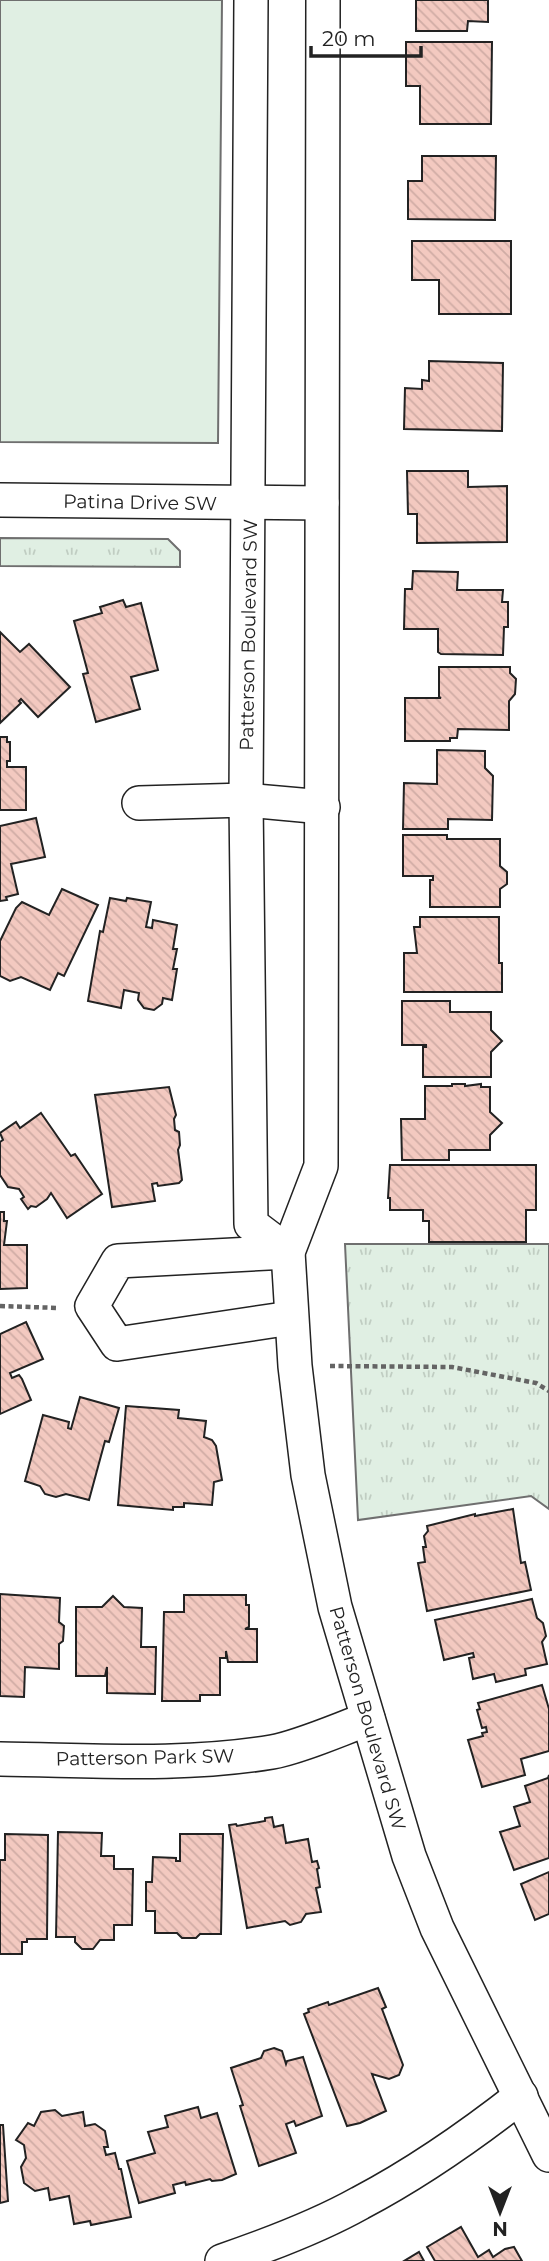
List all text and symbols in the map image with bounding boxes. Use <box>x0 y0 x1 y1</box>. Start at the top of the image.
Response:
scale bar <box>311 14 421 58</box>
text: 20 m <box>322 26 376 51</box>
street label: Patina Drive SW <box>63 490 217 515</box>
street label: Patterson Boulevard SW <box>235 519 262 751</box>
street label: Patterson Boulevard SW <box>324 1603 411 1833</box>
street label: Patterson Park SW <box>56 1744 235 1771</box>
north arrow <box>465 2177 535 2247</box>
text: N <box>492 2217 508 2240</box>

